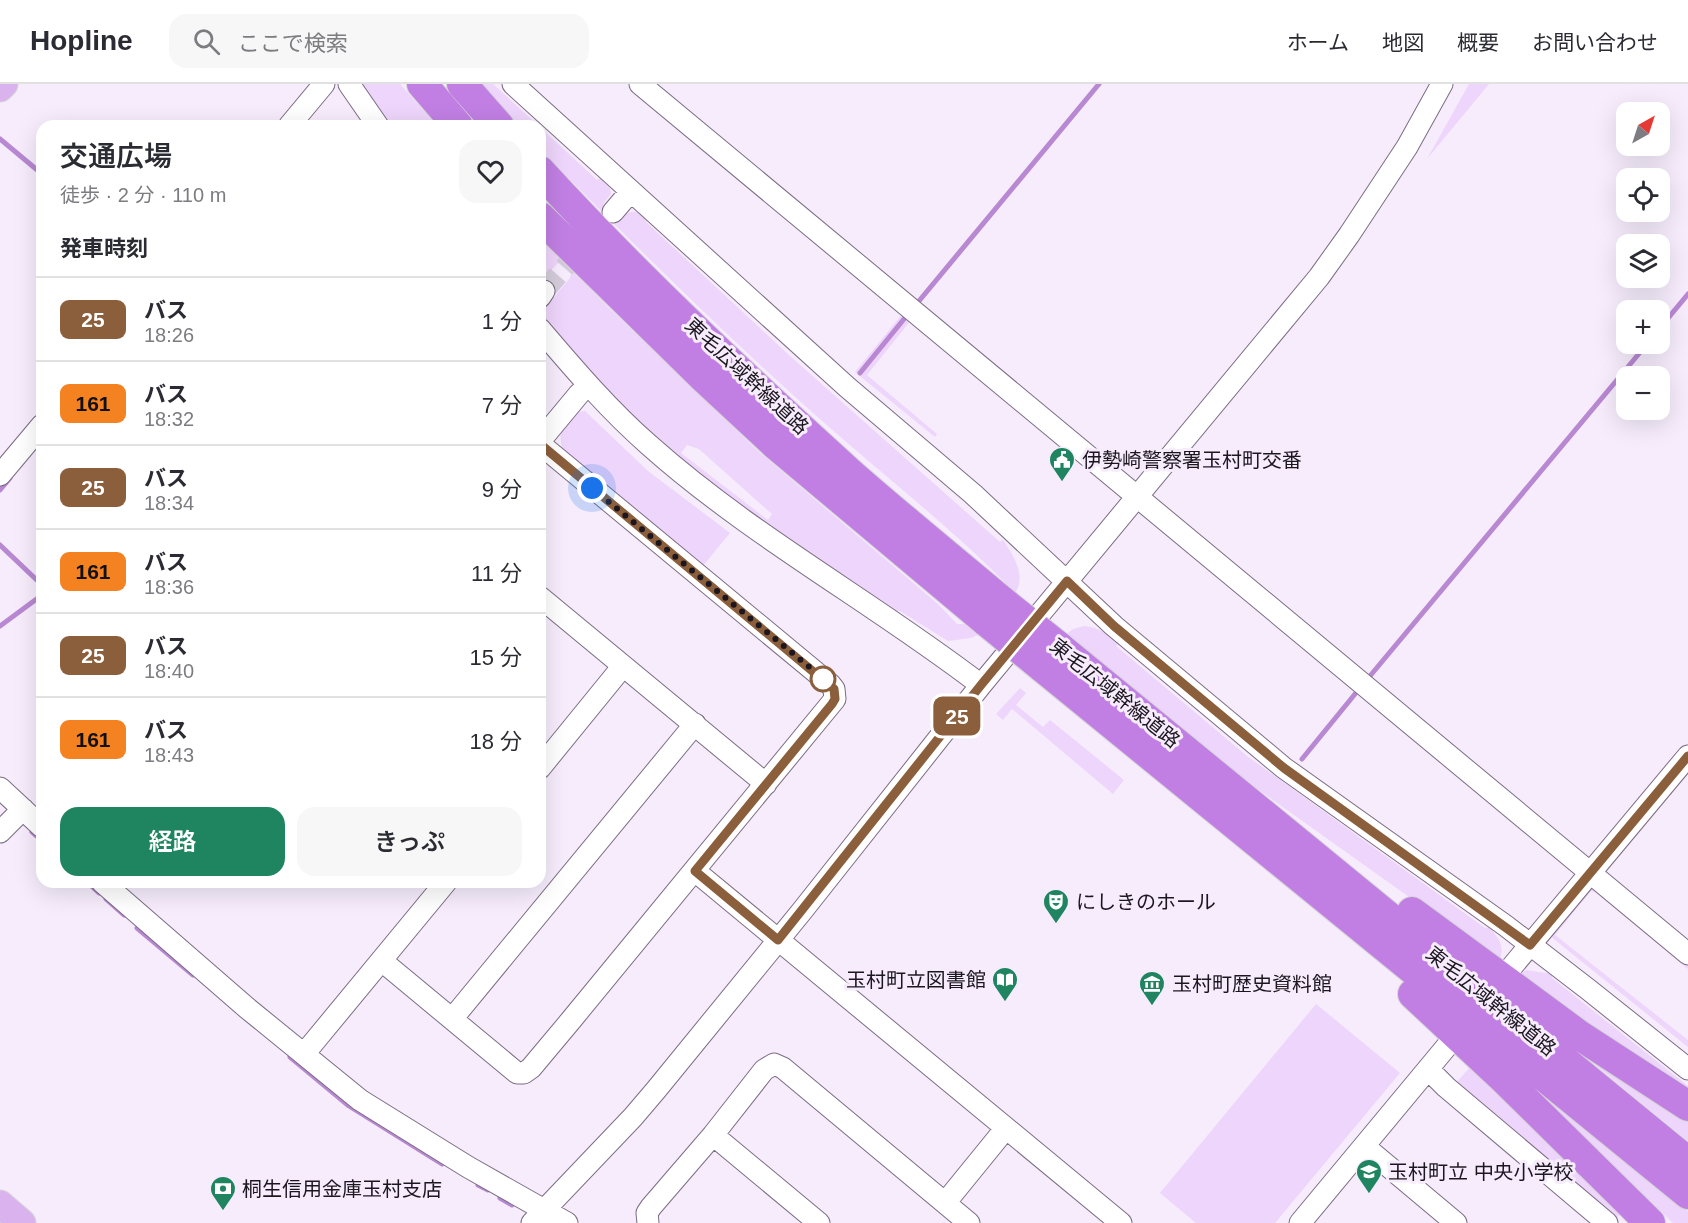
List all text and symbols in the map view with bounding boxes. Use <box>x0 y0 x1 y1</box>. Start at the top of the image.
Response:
search box <box>169 14 589 68</box>
text: Hopline <box>30 25 133 56</box>
icon: search <box>190 25 223 58</box>
text: ここで検索 <box>238 31 348 56</box>
text: ホーム <box>1287 31 1349 54</box>
text: 地図 <box>1382 31 1424 54</box>
text: 概要 <box>1457 31 1499 54</box>
text: お問い合わせ <box>1532 31 1658 54</box>
north arrow <box>1616 102 1670 156</box>
map controls <box>1616 102 1670 420</box>
button: heart <box>459 140 522 203</box>
text: 交通広場 <box>60 141 172 172</box>
button: locate <box>1616 168 1670 222</box>
text: 徒歩 · 2 分 · 110 m <box>60 184 226 206</box>
button: layers <box>1616 234 1670 288</box>
text: 発車時刻 <box>60 236 148 261</box>
text: バス <box>144 298 188 323</box>
button: + <box>1616 300 1670 354</box>
text: 25 <box>81 308 105 331</box>
text: 1 分 <box>482 309 522 334</box>
street label: 東毛広域幹線道路 <box>681 313 813 439</box>
text: 18:26 <box>144 324 194 346</box>
button: − <box>1616 366 1670 420</box>
text: バス <box>144 382 188 407</box>
text: 161 <box>75 392 111 415</box>
text: 7 分 <box>482 393 522 418</box>
text: 18:32 <box>144 408 194 430</box>
public building icon: 伊勢崎警察署玉村町交番 <box>1047 445 1077 483</box>
place label: 伊勢崎警察署玉村町交番 <box>1082 449 1302 471</box>
text: バス <box>144 466 188 491</box>
your location <box>577 473 607 503</box>
text: 25 <box>81 476 105 499</box>
text: 9 分 <box>482 477 522 502</box>
text: 18:34 <box>144 492 194 514</box>
text: バス <box>144 550 188 575</box>
text: 161 <box>75 560 111 583</box>
text: 11 分 <box>471 561 522 586</box>
text: 18:36 <box>144 576 194 598</box>
text: バス <box>144 634 188 659</box>
street label: 東毛広域幹線道路 <box>1046 634 1184 752</box>
text: 25 <box>81 644 105 667</box>
text: 15 分 <box>469 645 522 670</box>
text: 18:40 <box>144 660 194 682</box>
unlabelled marker <box>810 666 836 692</box>
line badge: 25 <box>930 696 984 736</box>
text: 25 <box>945 705 969 728</box>
text: バス <box>144 718 188 743</box>
text: 161 <box>75 728 111 751</box>
text: 18 分 <box>469 729 522 754</box>
text: 18:43 <box>144 744 194 766</box>
button: 経路 <box>60 807 285 876</box>
button: きっぷ <box>297 807 522 876</box>
theatre icon: にしきのホール <box>1041 887 1071 925</box>
place label: にしきのホール <box>1076 891 1216 913</box>
street label: 東毛広域幹線道路 <box>1422 942 1560 1060</box>
library icon: 玉村町立図書館 <box>990 965 1020 1003</box>
place label: 玉村町立図書館 <box>846 969 986 991</box>
museum icon: 玉村町歴史資料館 <box>1137 969 1167 1007</box>
place label: 玉村町歴史資料館 <box>1172 973 1332 995</box>
school or university icon: 玉村町立 中央小学校 <box>1354 1157 1384 1195</box>
place label: 玉村町立 中央小学校 <box>1388 1161 1574 1183</box>
bank icon: 桐生信用金庫玉村支店 <box>208 1174 238 1212</box>
place label: 桐生信用金庫玉村支店 <box>242 1178 442 1200</box>

